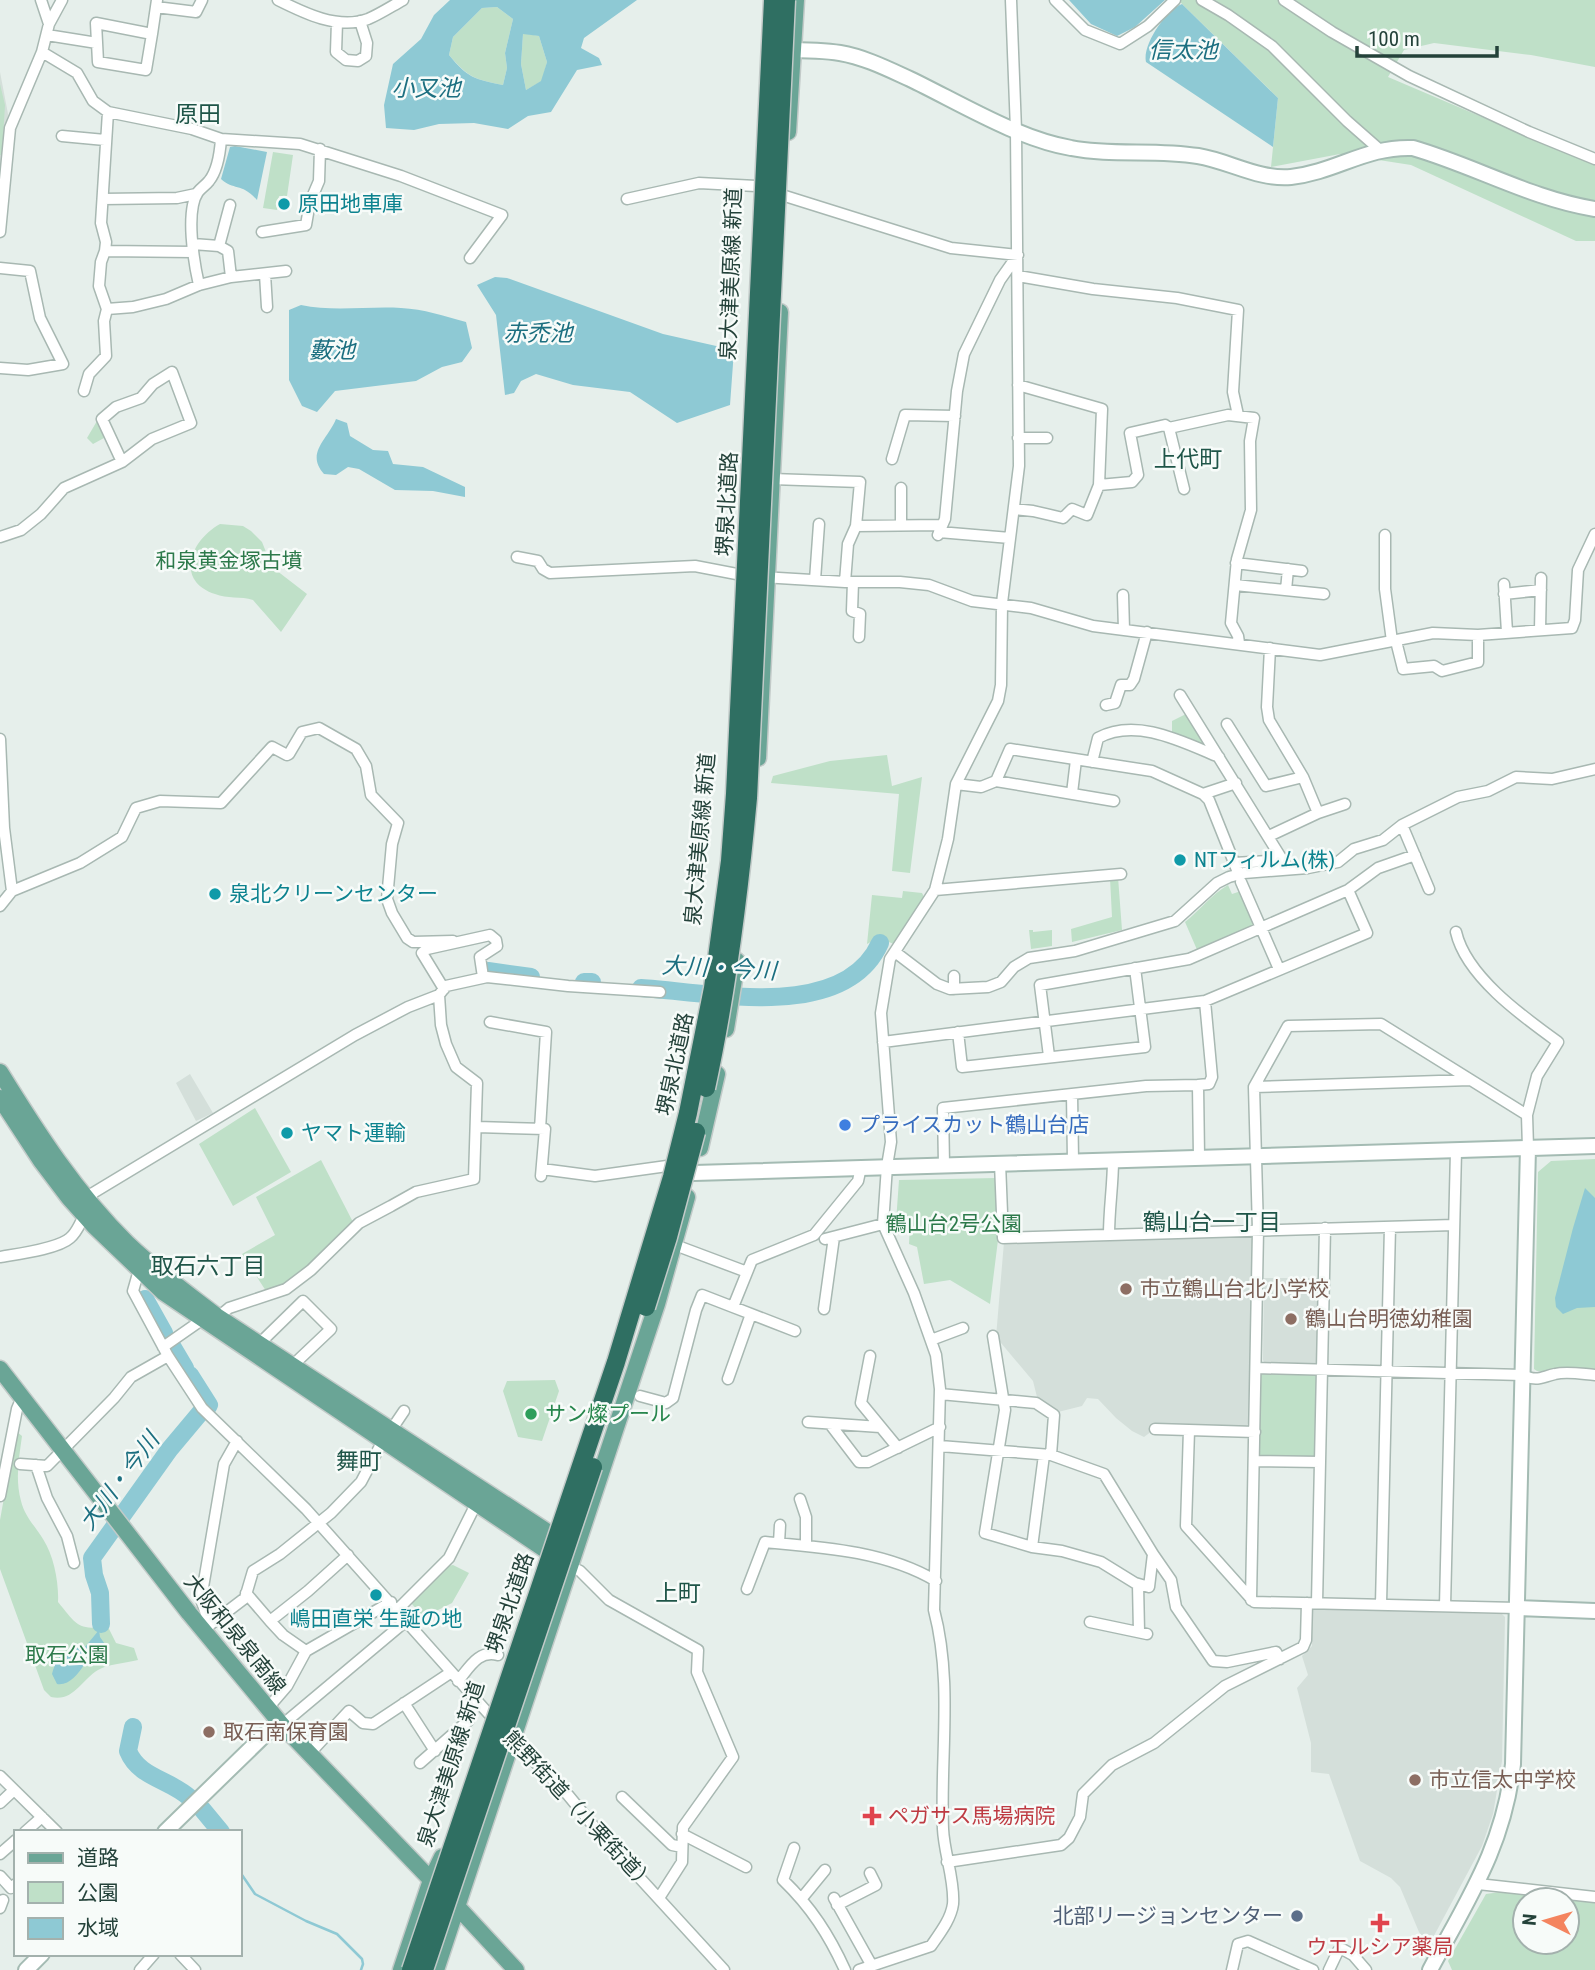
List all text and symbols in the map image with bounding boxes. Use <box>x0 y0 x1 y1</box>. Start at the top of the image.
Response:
scale bar <box>1357 14 1497 58</box>
text: 100 m <box>1368 27 1420 51</box>
water label: 信太池 <box>1149 37 1220 64</box>
water label: 小又池 <box>392 75 463 102</box>
district label: 原田 <box>175 101 221 128</box>
street label: 泉大津美原線 新道 <box>716 187 746 361</box>
place label: 原田地車庫 <box>298 192 403 216</box>
marker: 原田地車庫 <box>276 196 292 212</box>
water label: 赤禿池 <box>504 320 575 347</box>
water label: 藪池 <box>309 337 357 364</box>
district label: 上代町 <box>1154 446 1223 473</box>
street label: 堺泉北道路 <box>712 451 742 557</box>
park label: 和泉黄金塚古墳 <box>156 549 303 573</box>
street label: 泉大津美原線 新道 <box>681 752 719 926</box>
place label: NTフィルム(株) <box>1194 848 1335 872</box>
marker: NTフィルム(株) <box>1172 852 1188 868</box>
place label: 泉北クリーンセンター <box>229 882 438 906</box>
marker: 泉北クリーンセンター <box>207 886 223 902</box>
water label: 大川・今川 <box>661 952 780 985</box>
street label: 堺泉北道路 <box>652 1010 698 1118</box>
place label: プライスカット鶴山台店 <box>859 1113 1089 1137</box>
marker: プライスカット鶴山台店 <box>837 1117 853 1133</box>
place label: ヤマト運輸 <box>301 1121 406 1145</box>
marker: ヤマト運輸 <box>279 1125 295 1141</box>
district label: 鶴山台一丁目 <box>1143 1209 1281 1236</box>
park label: 鶴山台2号公園 <box>886 1212 1022 1236</box>
district label: 取石六丁目 <box>151 1253 266 1280</box>
place label: 市立鶴山台北小学校 <box>1140 1277 1329 1301</box>
marker: 市立鶴山台北小学校 <box>1118 1281 1134 1297</box>
place label: 鶴山台明徳幼稚園 <box>1305 1307 1473 1331</box>
marker: 鶴山台明徳幼稚園 <box>1283 1311 1299 1327</box>
place label: サン燦プール <box>545 1402 671 1426</box>
marker: サン燦プール <box>523 1406 539 1422</box>
water label: 大川・今川 <box>74 1425 167 1535</box>
district label: 舞町 <box>336 1448 382 1475</box>
street label: 堺泉北道路 <box>482 1549 538 1657</box>
street label: 大阪和泉泉南線 <box>179 1569 291 1699</box>
district label: 上町 <box>655 1580 701 1607</box>
marker: 嶋田直栄 生誕の地 <box>368 1587 384 1603</box>
place label: 嶋田直栄 生誕の地 <box>290 1607 462 1631</box>
park label: 取石公園 <box>25 1643 109 1667</box>
street label: 泉大津美原線 新道 <box>413 1678 489 1850</box>
place label: 取石南保育園 <box>223 1720 349 1744</box>
marker: 取石南保育園 <box>201 1724 217 1740</box>
street label: 熊野街道（小栗街道） <box>499 1726 659 1896</box>
place label: 市立信太中学校 <box>1429 1768 1576 1792</box>
marker: 市立信太中学校 <box>1407 1772 1423 1788</box>
place label: ペガサス馬場病院 <box>888 1804 1056 1828</box>
marker: ペガサス馬場病院 <box>862 1806 882 1826</box>
legend <box>14 1830 242 1956</box>
text: 道路 <box>77 1846 119 1870</box>
text: 公園 <box>77 1881 119 1905</box>
north arrow <box>1511 1886 1581 1956</box>
place label: 北部リージョンセンター <box>1052 1904 1283 1928</box>
marker: 北部リージョンセンター <box>1289 1908 1305 1924</box>
text: N <box>1518 1913 1542 1926</box>
marker: ウエルシア薬局 <box>1372 1915 1388 1931</box>
text: 水域 <box>77 1916 119 1940</box>
place label: ウエルシア薬局 <box>1307 1935 1454 1959</box>

